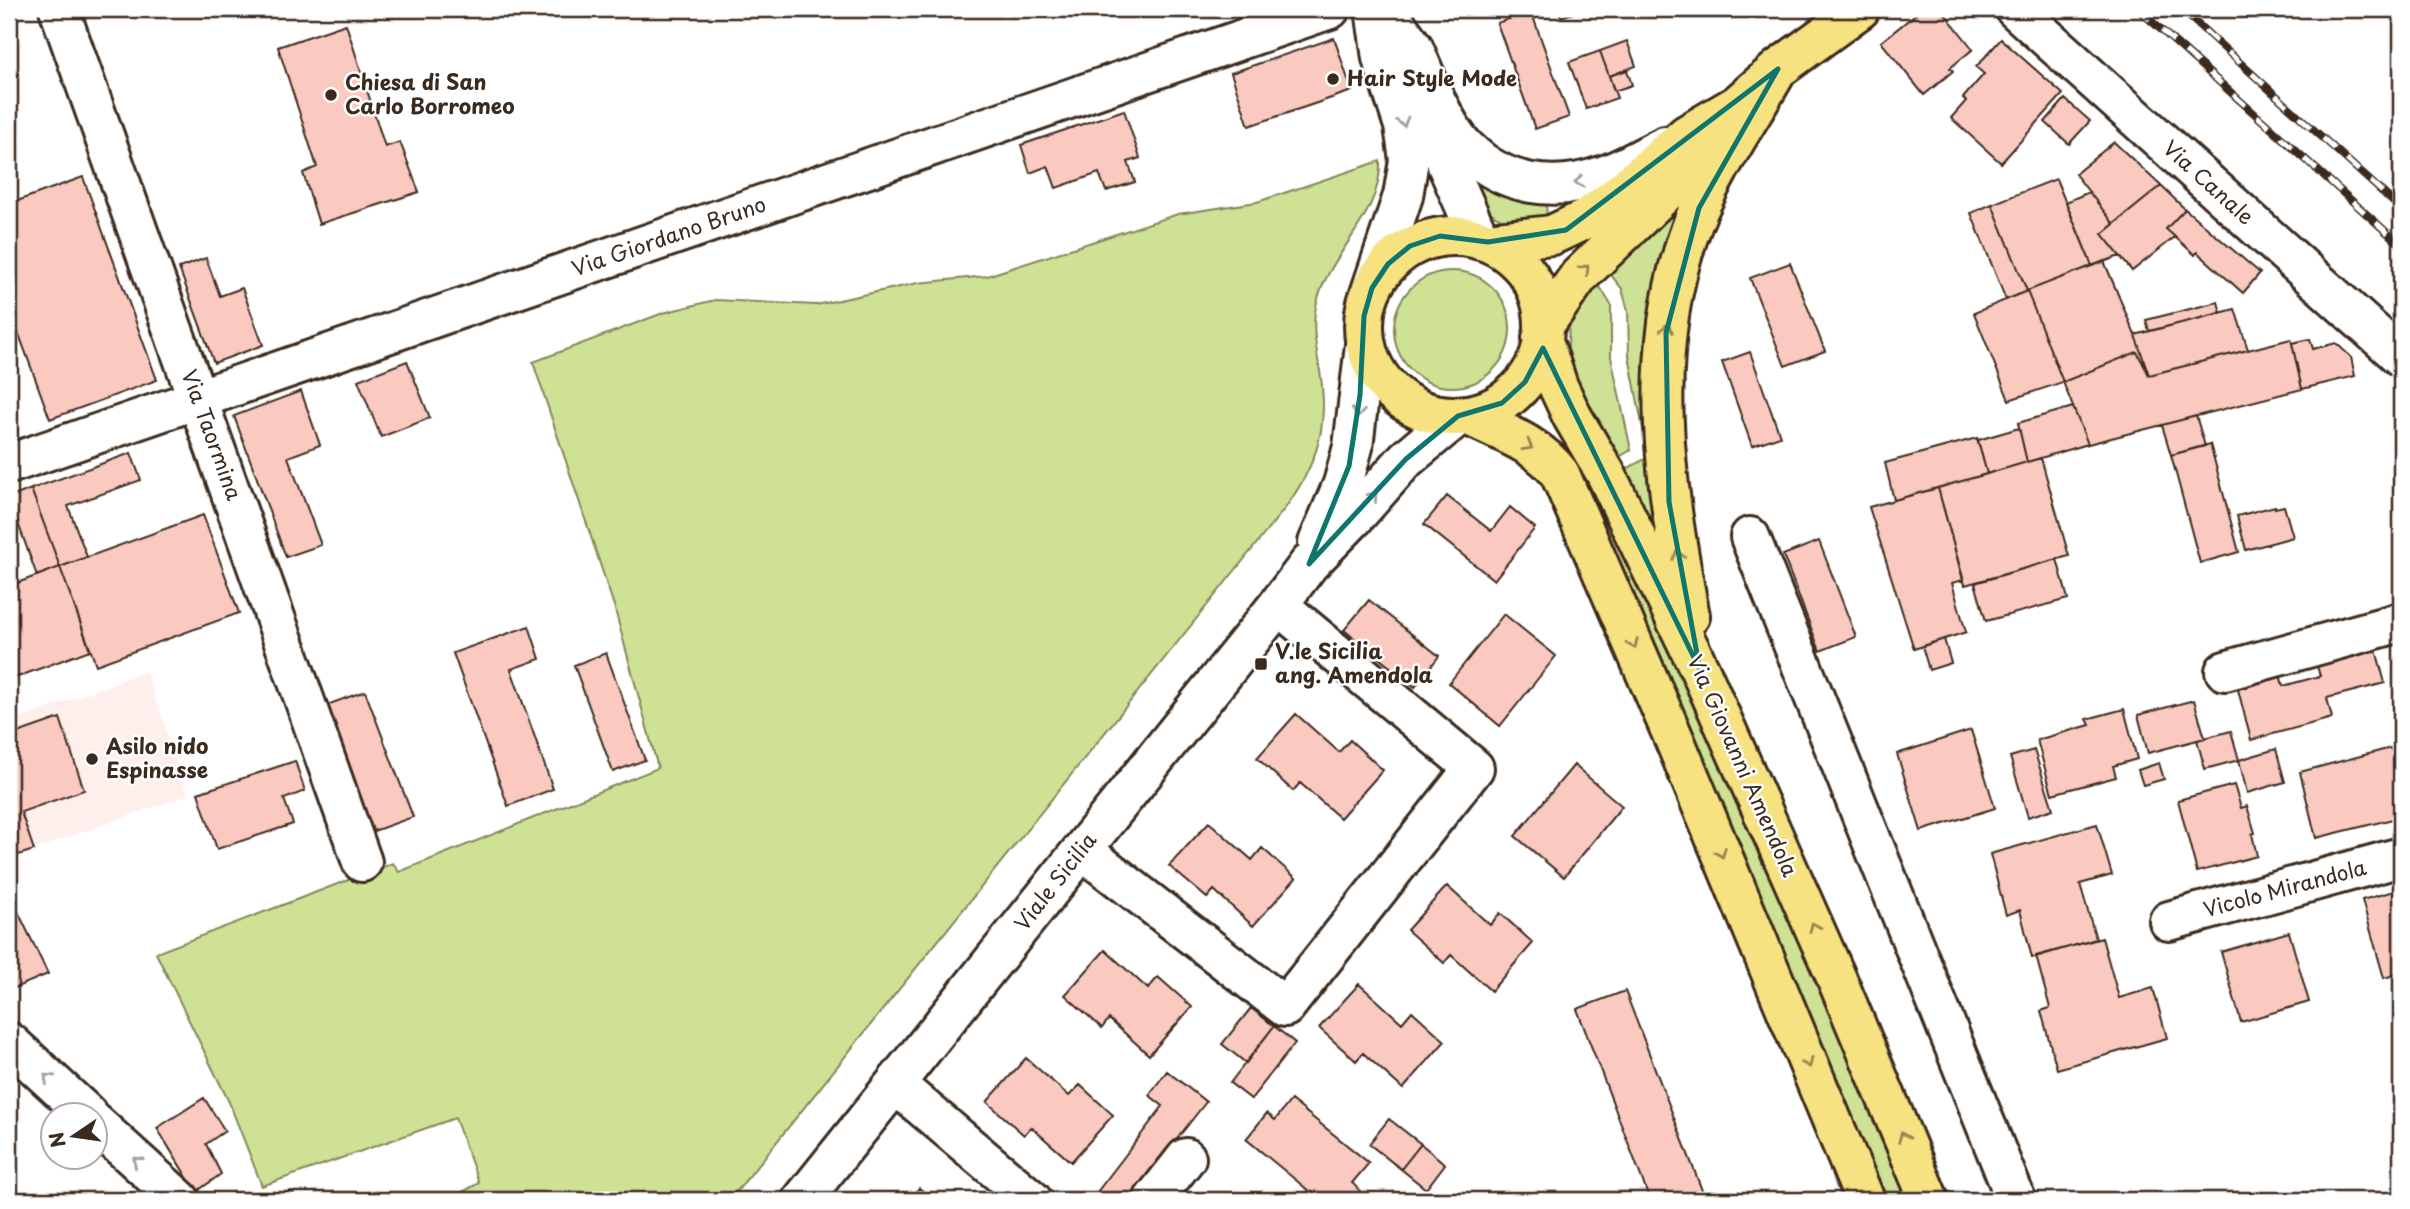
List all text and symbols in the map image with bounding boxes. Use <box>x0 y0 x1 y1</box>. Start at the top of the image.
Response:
place label: Hair Style Mode <box>1347 61 1517 93</box>
place label: Chiesa di San Carlo Borromeo <box>345 65 514 121</box>
marker: Hair Style Mode <box>1325 71 1341 87</box>
marker: Chiesa di San Carlo Borromeo <box>323 87 339 103</box>
one-way arrow <box>1395 116 1409 128</box>
street label: Via Canale <box>2157 132 2262 231</box>
one-way arrow <box>1573 174 1585 189</box>
street label: Via Giordano Bruno <box>567 187 770 283</box>
one-way arrow <box>1577 264 1589 277</box>
one-way arrow <box>1659 322 1674 334</box>
street label: Via Taormina <box>174 364 251 504</box>
one-way arrow <box>1351 407 1366 418</box>
one-way arrow <box>1521 438 1533 452</box>
one-way arrow <box>1364 492 1377 504</box>
one-way arrow <box>1671 549 1686 561</box>
place label: V.le Sicilia ang. Amendola <box>1275 634 1433 690</box>
one-way arrow <box>1625 636 1639 649</box>
street label: Via Giovanni Amendola <box>1680 649 1807 881</box>
marker: V.le Sicilia ang. Amendola <box>1253 656 1269 672</box>
place label: Asilo nido Espinasse <box>106 729 208 785</box>
marker: Asilo nido Espinasse <box>84 751 100 767</box>
street label: Viale Sicilia <box>1006 825 1103 937</box>
one-way arrow <box>1713 846 1727 858</box>
street label: Vicolo Mirandola <box>2199 850 2370 924</box>
one-way arrow <box>1809 922 1823 934</box>
one-way arrow <box>1800 1057 1814 1069</box>
one-way arrow <box>43 1074 56 1087</box>
north arrow <box>38 1100 108 1170</box>
text: N <box>41 1130 72 1151</box>
one-way arrow <box>1897 1132 1911 1144</box>
one-way arrow <box>132 1157 145 1169</box>

